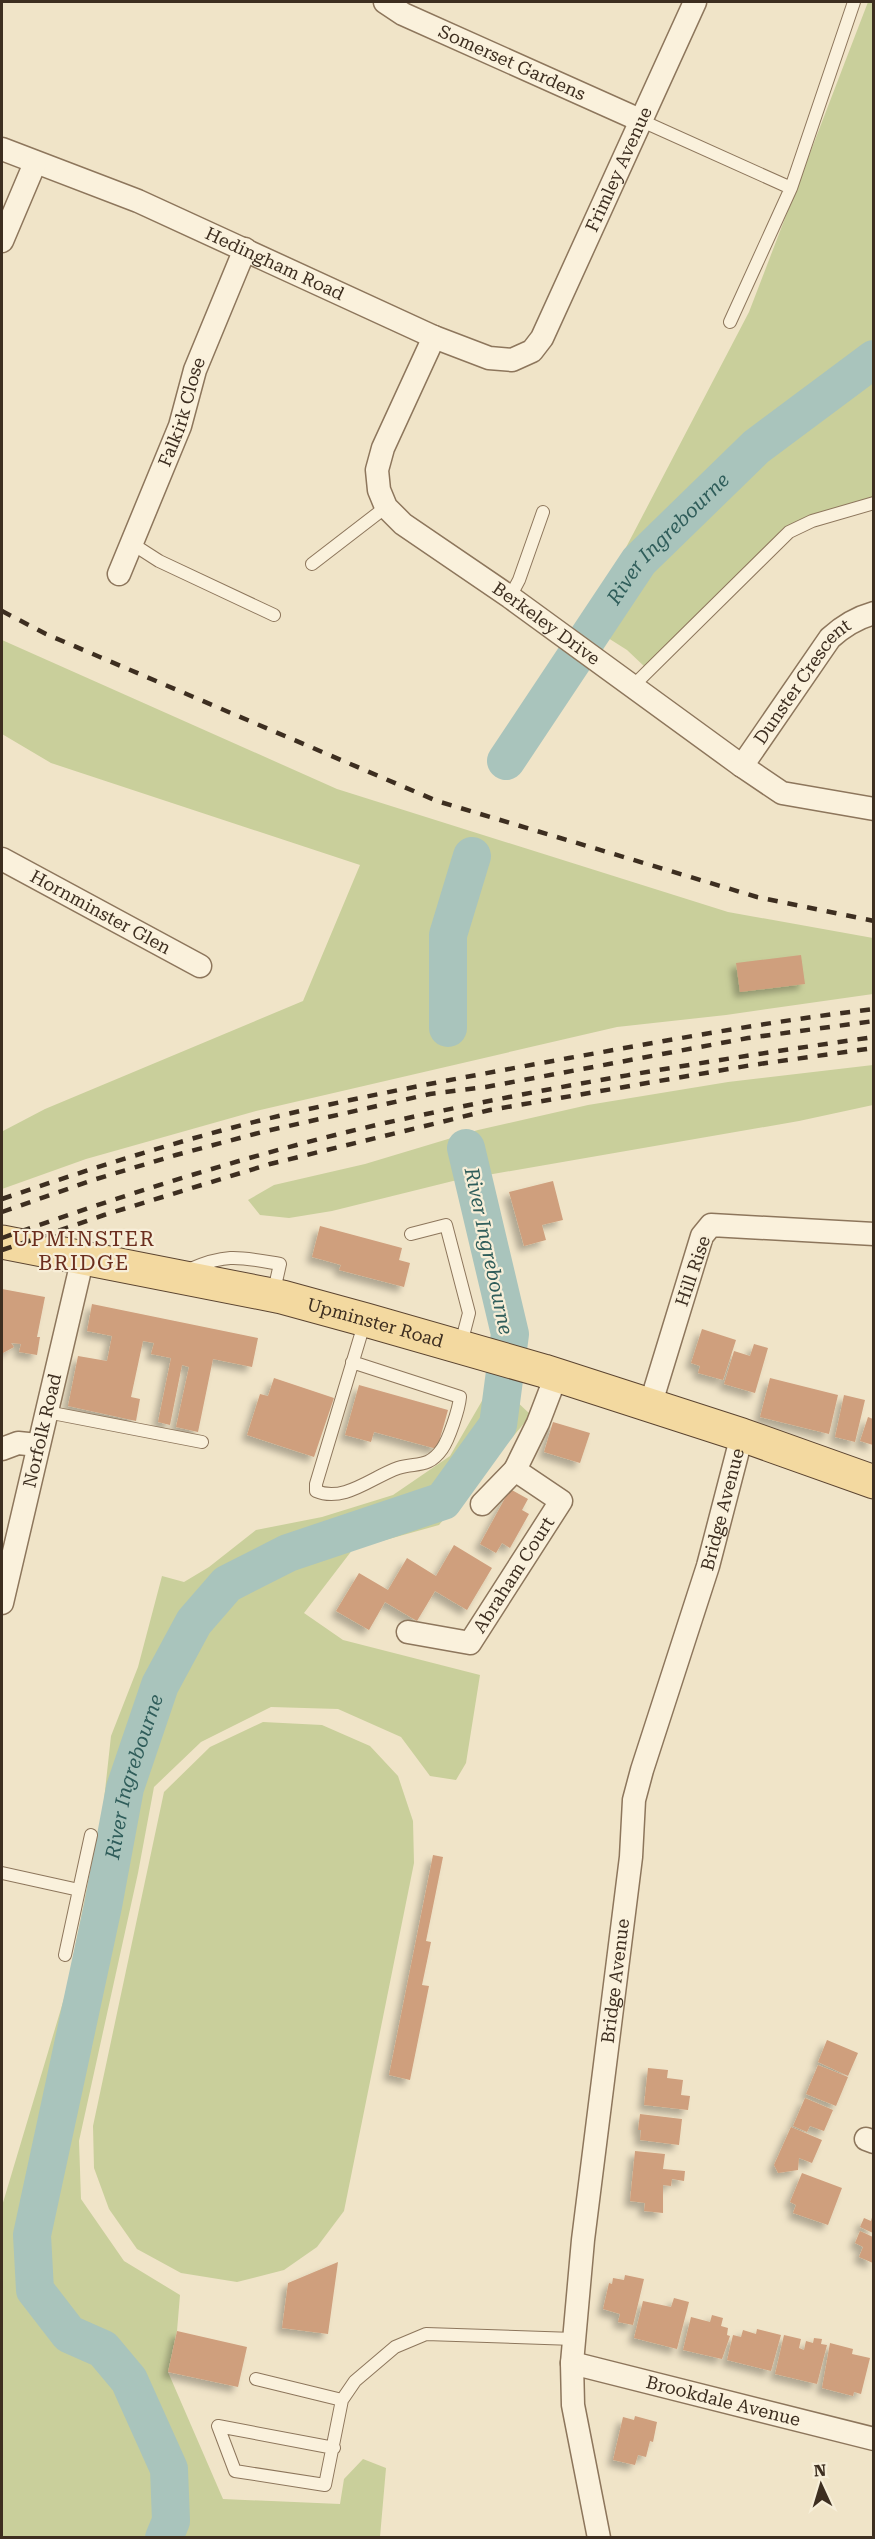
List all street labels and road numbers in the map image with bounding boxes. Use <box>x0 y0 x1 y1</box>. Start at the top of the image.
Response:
street label: Somerset Gardens <box>435 20 589 104</box>
street label: Frimley Avenue <box>581 103 656 235</box>
street label: Hedingham Road <box>202 222 348 305</box>
street label: Falkirk Close <box>153 354 209 469</box>
street label: Berkeley Drive <box>489 577 604 669</box>
street label: Dunster Crescent <box>749 614 855 748</box>
street label: Hornminster Glen <box>27 865 175 958</box>
street label: Hill Rise <box>671 1233 714 1309</box>
street label: Upminster Road <box>305 1293 446 1352</box>
street label: Norfolk Road <box>18 1371 65 1490</box>
street label: Bridge Avenue <box>696 1446 748 1573</box>
street label: Abraham Court <box>468 1512 558 1636</box>
street label: Bridge Avenue <box>597 1917 633 2045</box>
street label: Brookdale Avenue <box>644 2371 803 2430</box>

